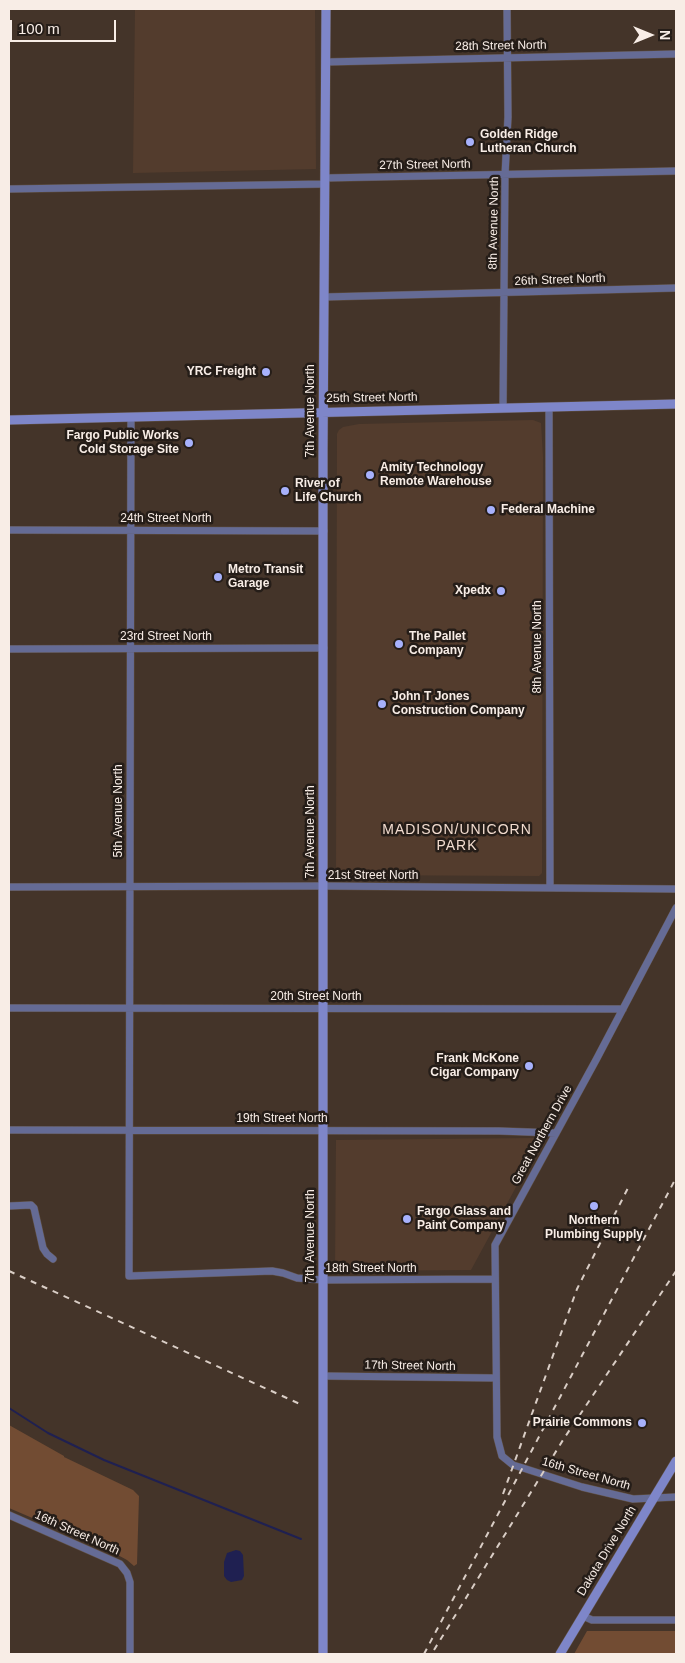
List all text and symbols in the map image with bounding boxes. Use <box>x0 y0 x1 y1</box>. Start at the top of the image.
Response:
scale bar <box>12 10 119 42</box>
north arrow <box>625 10 675 60</box>
text: 100 m <box>18 20 60 37</box>
text: N <box>657 30 673 40</box>
street label: 28th Street North <box>455 38 547 54</box>
place label: Golden Ridge Lutheran Church <box>480 128 577 156</box>
marker: Golden Ridge Lutheran Church <box>464 136 476 148</box>
street label: 27th Street North <box>379 157 471 173</box>
street label: 8th Avenue North <box>486 176 502 270</box>
street label: 26th Street North <box>514 271 606 289</box>
street label: 7th Avenue North <box>304 364 318 458</box>
place label: YRC Freight <box>187 365 256 379</box>
marker: YRC Freight <box>260 366 272 378</box>
street label: 25th Street North <box>326 390 418 406</box>
place label: Fargo Public Works Cold Storage Site <box>67 429 179 457</box>
marker: Fargo Public Works Cold Storage Site <box>183 437 195 449</box>
place label: Amity Technology Remote Warehouse <box>380 461 492 489</box>
marker: Amity Technology Remote Warehouse <box>364 469 376 481</box>
place label: River of Life Church <box>295 477 362 505</box>
marker: River of Life Church <box>279 485 291 497</box>
place label: Federal Machine <box>501 503 595 517</box>
marker: Federal Machine <box>485 504 497 516</box>
street label: 24th Street North <box>120 512 212 526</box>
place label: Metro Transit Garage <box>228 563 303 591</box>
marker: Metro Transit Garage <box>212 571 224 583</box>
place label: Xpedx <box>455 584 491 598</box>
marker: Xpedx <box>495 585 507 597</box>
street label: 8th Avenue North <box>531 600 545 694</box>
street label: 23rd Street North <box>120 630 212 644</box>
place label: The Pallet Company <box>409 630 466 658</box>
marker: The Pallet Company <box>393 638 405 650</box>
place label: John T Jones Construction Company <box>392 690 525 718</box>
marker: John T Jones Construction Company <box>376 698 388 710</box>
street label: 5th Avenue North <box>112 764 126 858</box>
street label: 7th Avenue North <box>304 785 318 879</box>
district label: MADISON/UNICORN PARK <box>380 822 534 854</box>
street label: 21st Street North <box>328 869 418 883</box>
street label: 20th Street North <box>270 990 362 1004</box>
place label: Frank McKone Cigar Company <box>430 1052 519 1080</box>
marker: Frank McKone Cigar Company <box>523 1060 535 1072</box>
street label: Great Northern Drive <box>509 1083 575 1187</box>
street label: 19th Street North <box>236 1112 328 1126</box>
street label: 7th Avenue North <box>304 1189 318 1283</box>
marker: Northern Plumbing Supply <box>588 1200 600 1212</box>
place label: Fargo Glass and Paint Company <box>417 1205 511 1233</box>
marker: Fargo Glass and Paint Company <box>401 1213 413 1225</box>
place label: Northern Plumbing Supply <box>545 1214 643 1242</box>
street label: 18th Street North <box>325 1262 417 1276</box>
street label: 17th Street North <box>364 1358 456 1374</box>
place label: Prairie Commons <box>533 1416 632 1430</box>
marker: Prairie Commons <box>636 1417 648 1429</box>
street label: 16th Street North <box>540 1454 632 1494</box>
street label: Dakota Drive North <box>575 1504 639 1598</box>
street label: 16th Street North <box>32 1508 122 1558</box>

